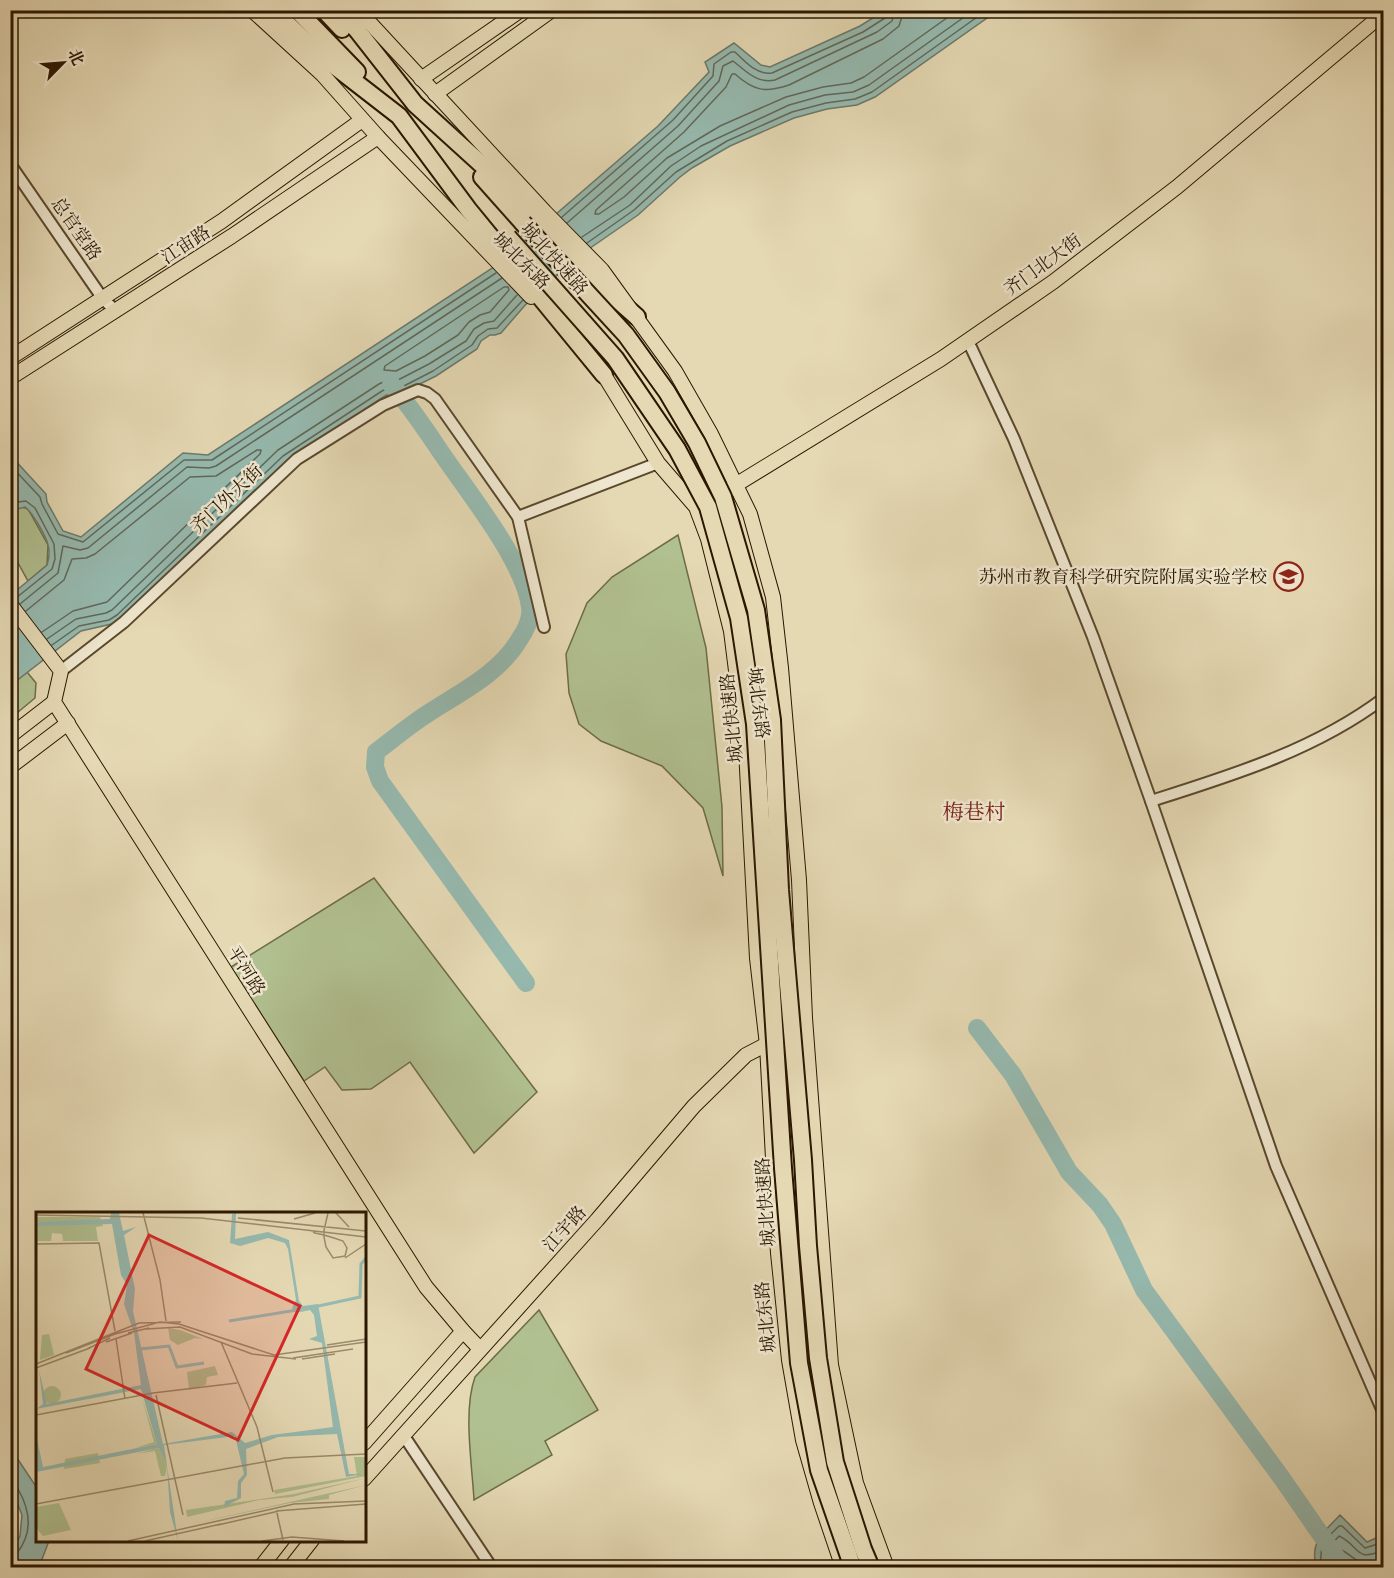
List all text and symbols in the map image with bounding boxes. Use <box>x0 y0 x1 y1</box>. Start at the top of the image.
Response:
north arrow <box>33 33 93 93</box>
text: 北 <box>63 46 88 69</box>
street label: 总官堂路 <box>46 193 106 265</box>
street label: 城北快速路 <box>515 218 593 300</box>
street label: 江宙路 <box>157 221 215 269</box>
street label: 城北东路 <box>487 227 555 295</box>
street label: 齐门北大街 <box>1000 229 1086 301</box>
street label: 齐门外大街 <box>186 460 268 538</box>
school or university icon: 苏州市教育科学研究院附属实验学校 <box>1272 561 1304 593</box>
place label: 苏州市教育科学研究院附属实验学校 <box>979 566 1267 589</box>
street label: 城北东路 <box>742 666 774 740</box>
street label: 城北快速路 <box>716 672 748 764</box>
district label: 梅巷村 <box>943 800 1006 826</box>
street label: 平河路 <box>222 942 270 1000</box>
street label: 城北快速路 <box>751 1156 781 1248</box>
street label: 江宇路 <box>538 1201 592 1257</box>
inset map <box>36 1212 366 1542</box>
street label: 城北东路 <box>751 1280 781 1354</box>

